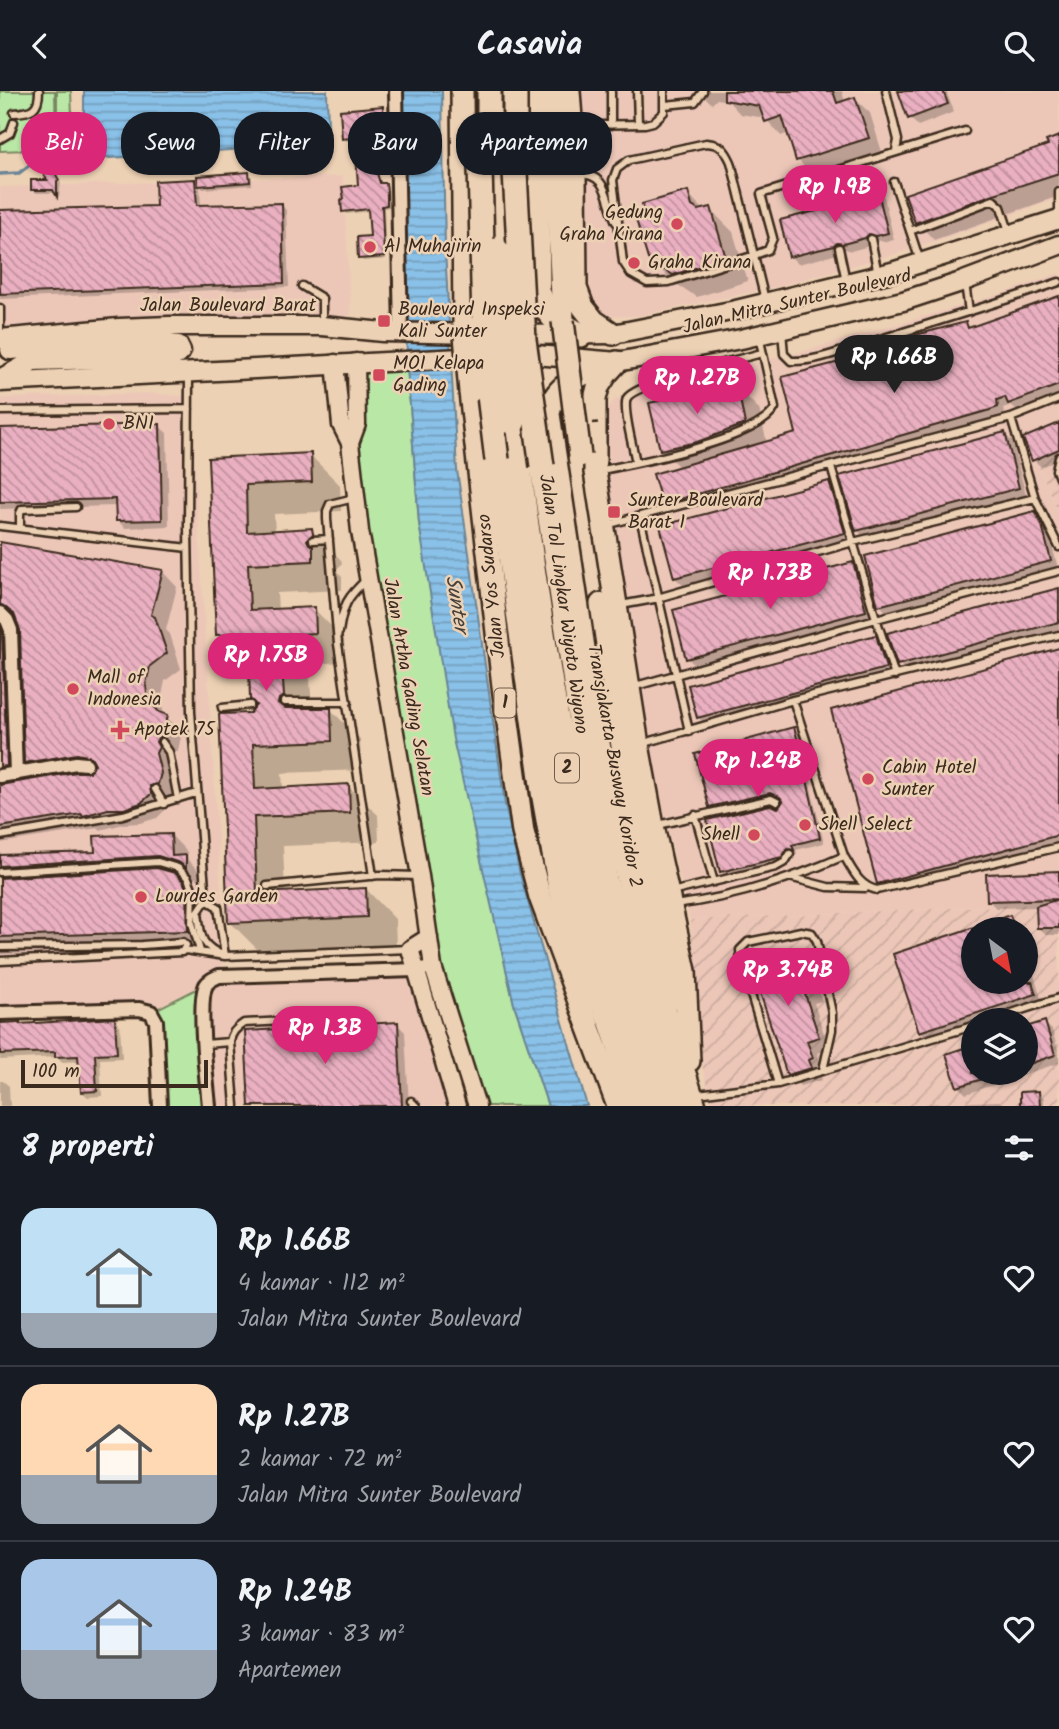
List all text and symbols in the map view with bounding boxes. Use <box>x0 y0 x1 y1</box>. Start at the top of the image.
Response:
text: Casavia <box>477 20 582 71</box>
icon: back <box>21 27 59 65</box>
icon: search <box>1000 27 1038 65</box>
chip: Beli <box>21 112 107 175</box>
chip: Sewa <box>121 112 220 175</box>
chip: Filter <box>234 112 334 175</box>
chip: Baru <box>348 112 442 175</box>
chip: Apartemen <box>456 112 612 175</box>
pin: Rp 1.9B <box>770 165 900 225</box>
text: Rp 1.9B <box>798 170 872 206</box>
place label: Gedung Graha Kirana <box>559 198 663 250</box>
marker: Gedung Graha Kirana <box>669 216 685 232</box>
place label: Al Muhajirin <box>384 232 481 262</box>
marker: Al Muhajirin <box>362 239 378 255</box>
place label: Graha Kirana <box>648 248 752 278</box>
marker: Graha Kirana <box>626 255 642 271</box>
street label: Jalan Mitra Sunter Boulevard <box>680 261 915 343</box>
street label: Jalan Boulevard Barat <box>140 291 317 321</box>
place label: Boulevard Inspeksi Kali Sunter <box>398 295 546 347</box>
marker: Boulevard Inspeksi Kali Sunter <box>376 313 392 329</box>
pin: Rp 1.66B <box>822 335 966 395</box>
text: Rp 1.66B <box>851 340 937 376</box>
place label: MOI Kelapa Gading <box>393 349 485 401</box>
pin: Rp 1.27B <box>625 357 769 416</box>
text: Rp 1.27B <box>654 361 740 397</box>
marker: MOI Kelapa Gading <box>371 367 387 383</box>
place label: BNI <box>123 409 154 439</box>
marker: BNI <box>101 416 117 432</box>
street label: Jalan Tol Lingkar Wiyoto Wiyono <box>530 472 596 736</box>
place label: Sunter Boulevard Barat 1 <box>628 486 763 538</box>
marker: Sunter Boulevard Barat 1 <box>606 504 622 520</box>
street label: Jalan Yos Sudarso <box>470 512 514 660</box>
pin: Rp 1.73B <box>698 552 842 611</box>
text: Rp 1.73B <box>727 556 813 592</box>
water label: Sunter <box>435 573 477 639</box>
street label: Jalan Artha Gading Selatan <box>374 576 442 798</box>
pin: Rp 1.75B <box>194 633 338 693</box>
text: Rp 1.75B <box>224 638 308 674</box>
street label: Transjakarta Busway Koridor 2 <box>578 642 650 890</box>
place label: Mall of Indonesia <box>87 663 161 715</box>
marker: Mall of Indonesia <box>65 681 81 697</box>
road number: 1 <box>494 689 516 717</box>
place label: Apotek 75 <box>134 715 216 745</box>
marker: Apotek 75 <box>112 722 128 738</box>
pin: Rp 1.24B <box>686 739 830 799</box>
text: Rp 1.24B <box>714 744 802 780</box>
road number: 2 <box>555 753 579 783</box>
place label: Cabin Hotel Sunter <box>882 753 977 805</box>
marker: Cabin Hotel Sunter <box>860 771 876 787</box>
place label: Shell Select <box>819 810 913 840</box>
marker: Shell Select <box>797 817 813 833</box>
place label: Shell <box>702 820 740 850</box>
marker: Shell <box>746 827 762 843</box>
place label: Lourdes Garden <box>155 882 278 912</box>
marker: Lourdes Garden <box>133 889 149 905</box>
north arrow <box>961 917 1038 994</box>
map controls <box>961 917 1038 1085</box>
pin: Rp 3.74B <box>716 949 860 1008</box>
text: Rp 3.74B <box>743 953 833 989</box>
pin: Rp 1.3B <box>260 1007 390 1066</box>
button: layers <box>961 1008 1038 1085</box>
text: Rp 1.3B <box>288 1011 362 1047</box>
scale bar <box>21 1057 208 1089</box>
text: 100 m <box>32 1057 80 1087</box>
text: 8 properti <box>21 1124 154 1172</box>
icon: filters <box>1000 1129 1038 1167</box>
text: Rp 1.66B <box>238 1218 351 1266</box>
icon: home <box>77 1236 161 1320</box>
icon: heart <box>1000 1259 1038 1297</box>
text: 4 kamar · 112 m² <box>238 1266 405 1302</box>
text: Jalan Mitra Sunter Boulevard <box>238 1302 521 1338</box>
text: Rp 1.27B <box>238 1394 350 1442</box>
icon: home <box>77 1412 161 1496</box>
icon: heart <box>1000 1435 1038 1473</box>
text: 2 kamar · 72 m² <box>238 1442 401 1478</box>
text: Jalan Mitra Sunter Boulevard <box>238 1478 521 1514</box>
text: Rp 1.24B <box>238 1569 352 1617</box>
icon: home <box>77 1587 161 1671</box>
icon: heart <box>1000 1610 1038 1648</box>
text: 3 kamar · 83 m² <box>238 1617 404 1653</box>
text: Apartemen <box>238 1653 342 1689</box>

